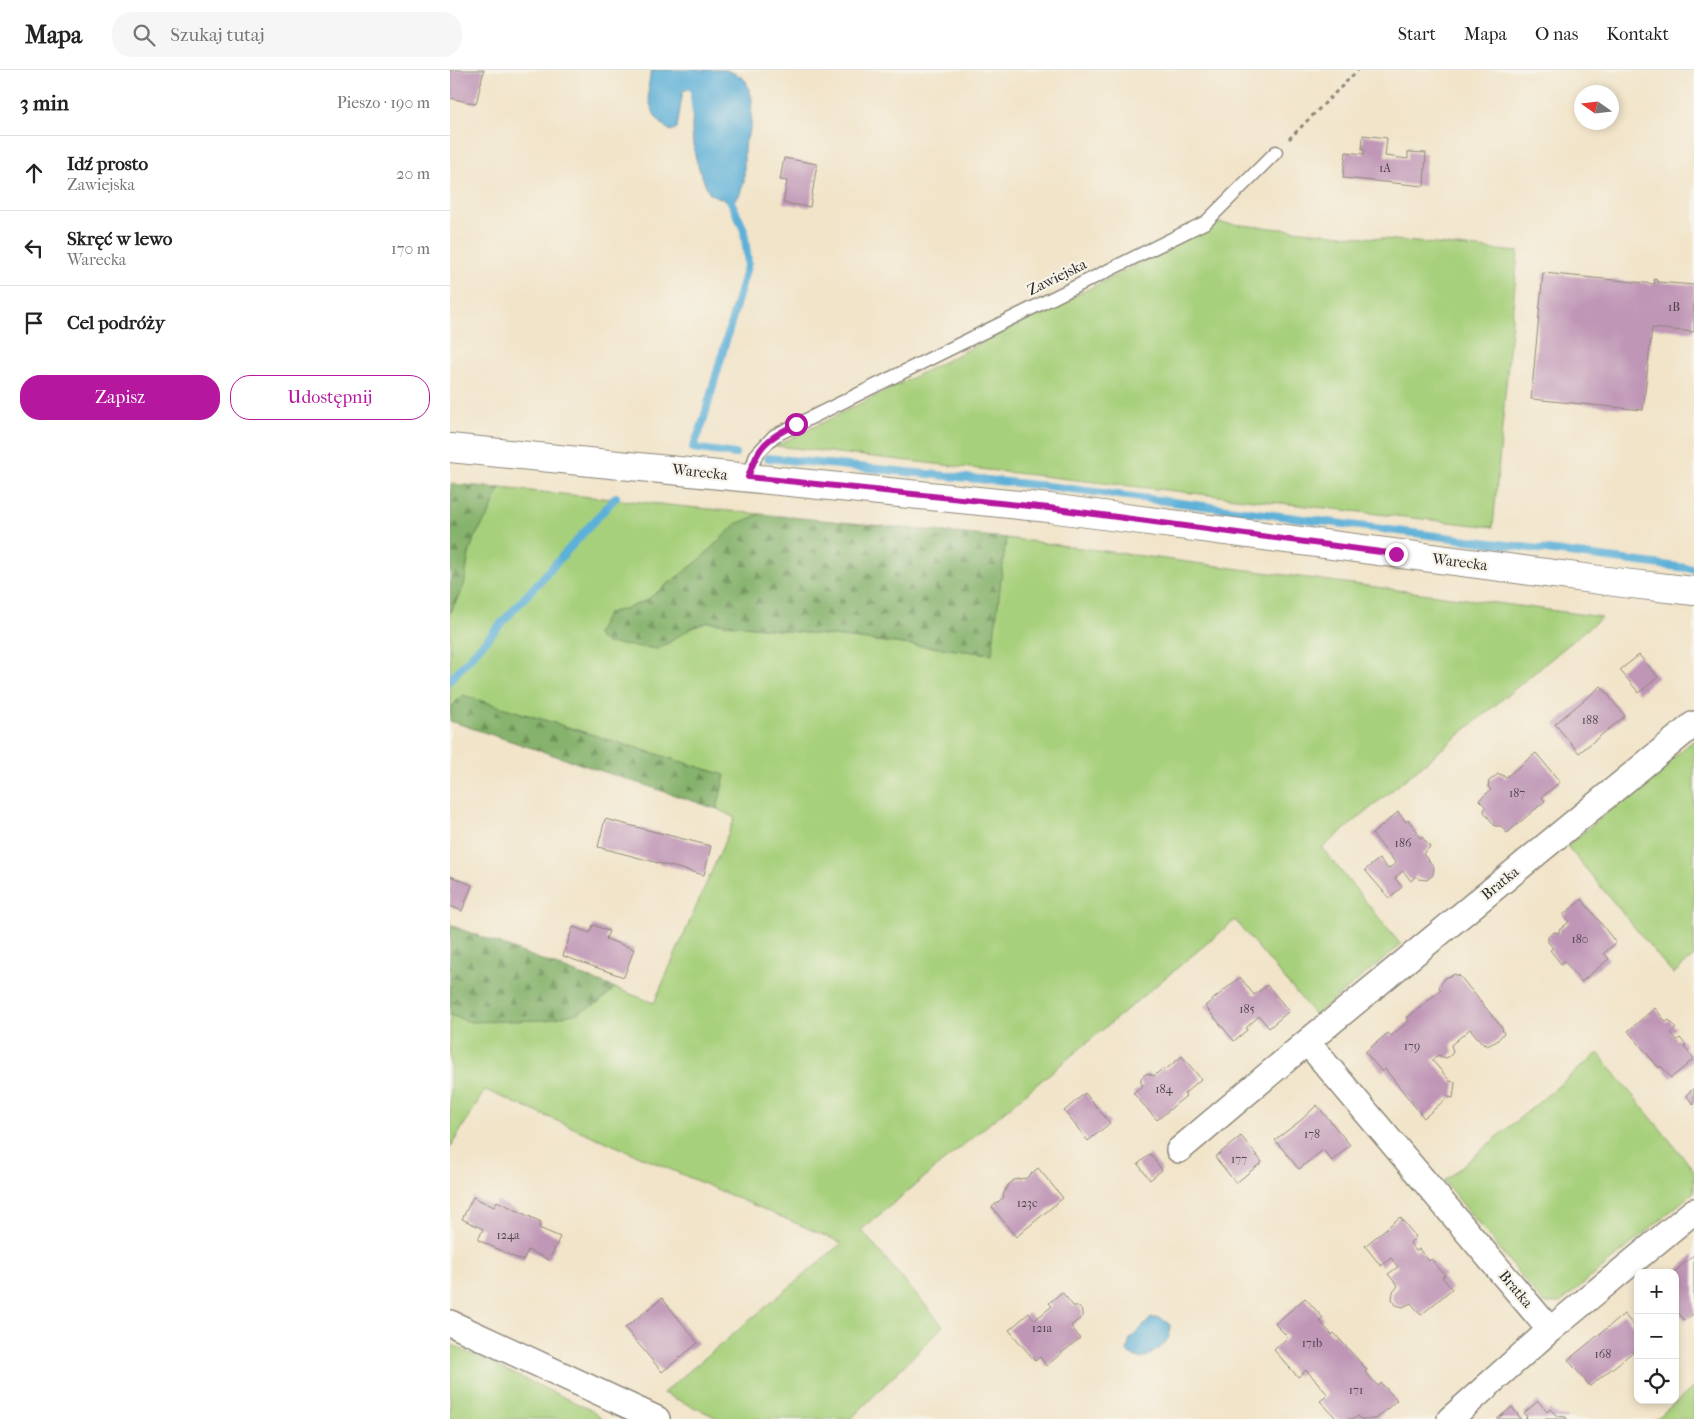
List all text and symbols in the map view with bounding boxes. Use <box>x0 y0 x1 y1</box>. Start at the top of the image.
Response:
search box <box>112 12 462 57</box>
text: Mapa <box>25 21 82 49</box>
icon: search <box>130 21 158 49</box>
text: Szukaj tutaj <box>170 24 265 46</box>
text: Start <box>1398 24 1436 45</box>
text: Mapa <box>1464 24 1507 45</box>
text: O nas <box>1535 24 1578 45</box>
text: Kontakt <box>1606 24 1669 45</box>
north arrow <box>1574 85 1619 130</box>
text: 3 min <box>20 91 69 115</box>
text: Pieszo · 190 m <box>337 93 430 112</box>
text: Idź prosto <box>67 153 148 175</box>
icon: ahead <box>20 159 48 187</box>
house number: 1A <box>1379 161 1391 175</box>
text: 20 m <box>396 164 430 183</box>
text: Zawiejska <box>67 175 135 194</box>
text: Skręć w lewo <box>67 228 173 250</box>
icon: left <box>20 234 48 262</box>
text: 170 m <box>391 239 430 258</box>
text: Warecka <box>67 250 126 269</box>
street label: Zawiejska <box>1024 254 1091 299</box>
house number: 1B <box>1668 300 1680 314</box>
icon: arrive <box>20 309 48 337</box>
text: Cel podróży <box>67 312 165 334</box>
button: Zapisz <box>20 375 220 420</box>
button: Udostępnij <box>230 375 430 420</box>
route start <box>785 413 808 436</box>
street label: Warecka <box>670 460 730 484</box>
route end <box>1385 543 1408 566</box>
street label: Warecka <box>1430 550 1490 574</box>
house number: 188 <box>1582 713 1598 727</box>
house number: 187 <box>1509 786 1525 800</box>
house number: 186 <box>1395 836 1412 850</box>
street label: Bratka <box>1478 862 1523 904</box>
house number: 180 <box>1572 932 1588 946</box>
house number: 185 <box>1239 1002 1255 1016</box>
house number: 179 <box>1404 1039 1420 1053</box>
house number: 184 <box>1155 1082 1174 1096</box>
house number: 178 <box>1304 1127 1320 1141</box>
house number: 177 <box>1231 1152 1247 1166</box>
house number: 123c <box>1017 1196 1037 1210</box>
house number: 124a <box>496 1228 520 1242</box>
street label: Bratka <box>1495 1267 1537 1312</box>
map controls <box>1634 1269 1679 1404</box>
button: + <box>1634 1269 1679 1314</box>
button: − <box>1634 1314 1679 1359</box>
house number: 121a <box>1032 1321 1053 1335</box>
house number: 171b <box>1302 1336 1322 1350</box>
house number: 168 <box>1595 1347 1611 1361</box>
button: locate <box>1634 1359 1679 1404</box>
house number: 171 <box>1349 1383 1363 1397</box>

